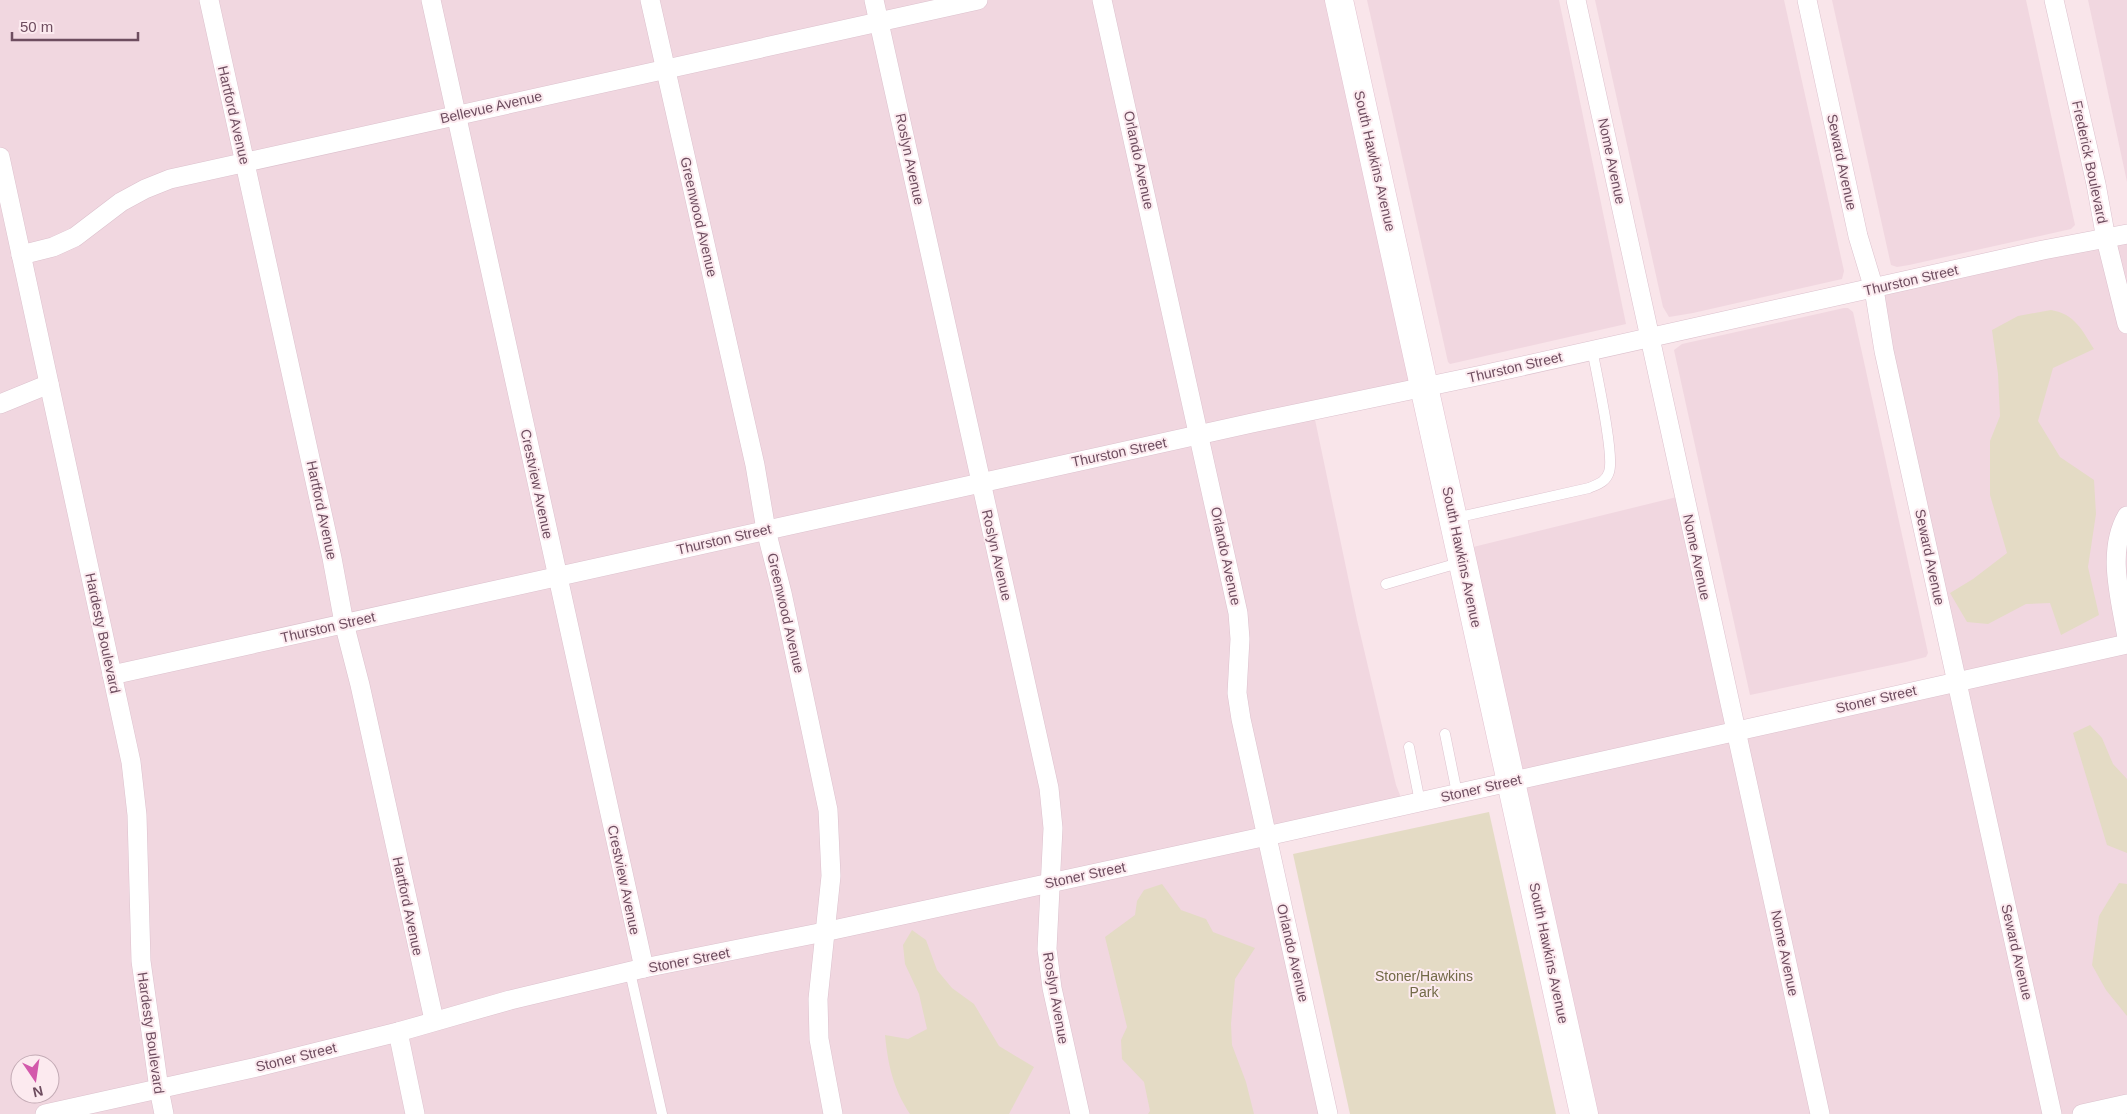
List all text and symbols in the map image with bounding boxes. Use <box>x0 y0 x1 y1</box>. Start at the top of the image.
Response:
scale bar <box>12 10 139 42</box>
text: 50 m <box>20 18 53 35</box>
street label: Hartford Avenue <box>215 64 253 166</box>
street label: Bellevue Avenue <box>439 87 544 126</box>
street label: South Hawkins Avenue <box>1351 89 1399 233</box>
street label: Frederick Boulevard <box>2069 99 2111 225</box>
street label: Orlando Avenue <box>1121 109 1157 211</box>
street label: Roslyn Avenue <box>892 112 928 206</box>
street label: Seward Avenue <box>1824 112 1860 212</box>
street label: Nome Avenue <box>1595 116 1629 206</box>
street label: Greenwood Avenue <box>677 155 721 279</box>
street label: Thurston Street <box>1862 261 1960 299</box>
street label: Thurston Street <box>1466 348 1564 386</box>
street label: Crestview Avenue <box>518 428 556 541</box>
street label: Thurston Street <box>1070 434 1168 470</box>
street label: Hartford Avenue <box>304 459 340 561</box>
street label: South Hawkins Avenue <box>1439 485 1485 629</box>
street label: Orlando Avenue <box>1208 505 1244 607</box>
street label: Seward Avenue <box>1912 507 1948 607</box>
street label: Roslyn Avenue <box>979 508 1015 602</box>
street label: Nome Avenue <box>1680 512 1714 602</box>
street label: Thurston Street <box>675 520 773 558</box>
street label: Greenwood Avenue <box>764 551 808 675</box>
street label: Hardesty Boulevard <box>82 571 124 695</box>
street label: Thurston Street <box>279 608 377 646</box>
street label: Stoner Street <box>1834 682 1918 716</box>
street label: Stoner Street <box>1439 771 1523 805</box>
street label: Crestview Avenue <box>605 824 643 937</box>
street label: Hartford Avenue <box>390 855 426 957</box>
street label: Stoner Street <box>1043 859 1127 891</box>
street label: South Hawkins Avenue <box>1526 881 1572 1025</box>
street label: Orlando Avenue <box>1274 902 1312 1004</box>
street label: Seward Avenue <box>1998 903 2036 1002</box>
street label: Nome Avenue <box>1768 908 1802 998</box>
street label: Stoner Street <box>647 944 731 976</box>
street label: Roslyn Avenue <box>1040 951 1072 1045</box>
park label: Stoner/Hawkins Park <box>1375 968 1473 1000</box>
street label: Hardesty Boulevard <box>135 971 167 1095</box>
street label: Stoner Street <box>254 1039 338 1075</box>
north arrow <box>10 1054 60 1104</box>
text: N <box>31 1083 45 1101</box>

